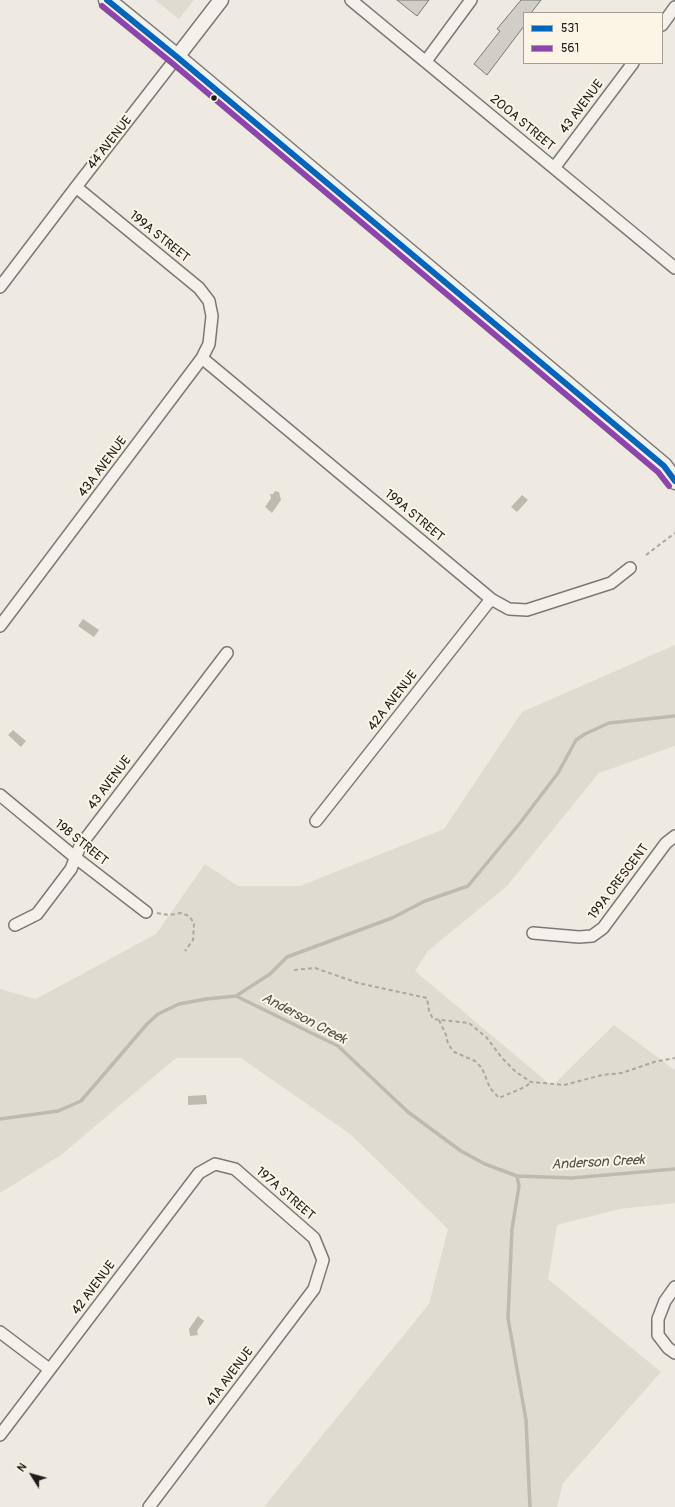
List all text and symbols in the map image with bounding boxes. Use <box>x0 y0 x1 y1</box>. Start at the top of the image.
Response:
legend <box>523 12 663 64</box>
text: 531 <box>561 21 579 36</box>
text: 561 <box>561 41 579 56</box>
street label: 43 AVENUE <box>557 77 607 137</box>
street label: 200A STREET <box>487 92 557 154</box>
unlabelled marker <box>209 93 219 103</box>
street label: 44 AVENUE <box>84 113 136 173</box>
street label: 199A STREET <box>126 208 192 266</box>
street label: 43A AVENUE <box>75 434 131 500</box>
street label: 199A STREET <box>381 487 447 545</box>
street label: 42A AVENUE <box>365 668 421 734</box>
street label: 43 AVENUE <box>85 753 135 813</box>
street label: 198 STREET <box>51 817 111 869</box>
street label: 199A CRESCENT <box>585 841 653 923</box>
water label: Anderson Creek <box>259 990 349 1048</box>
water label: Anderson Creek <box>551 1152 645 1174</box>
street label: 197A STREET <box>252 1164 318 1224</box>
street label: 42 AVENUE <box>69 1258 119 1318</box>
street label: 41A AVENUE <box>203 1345 257 1409</box>
north arrow <box>12 1455 52 1495</box>
text: N <box>15 1461 29 1474</box>

